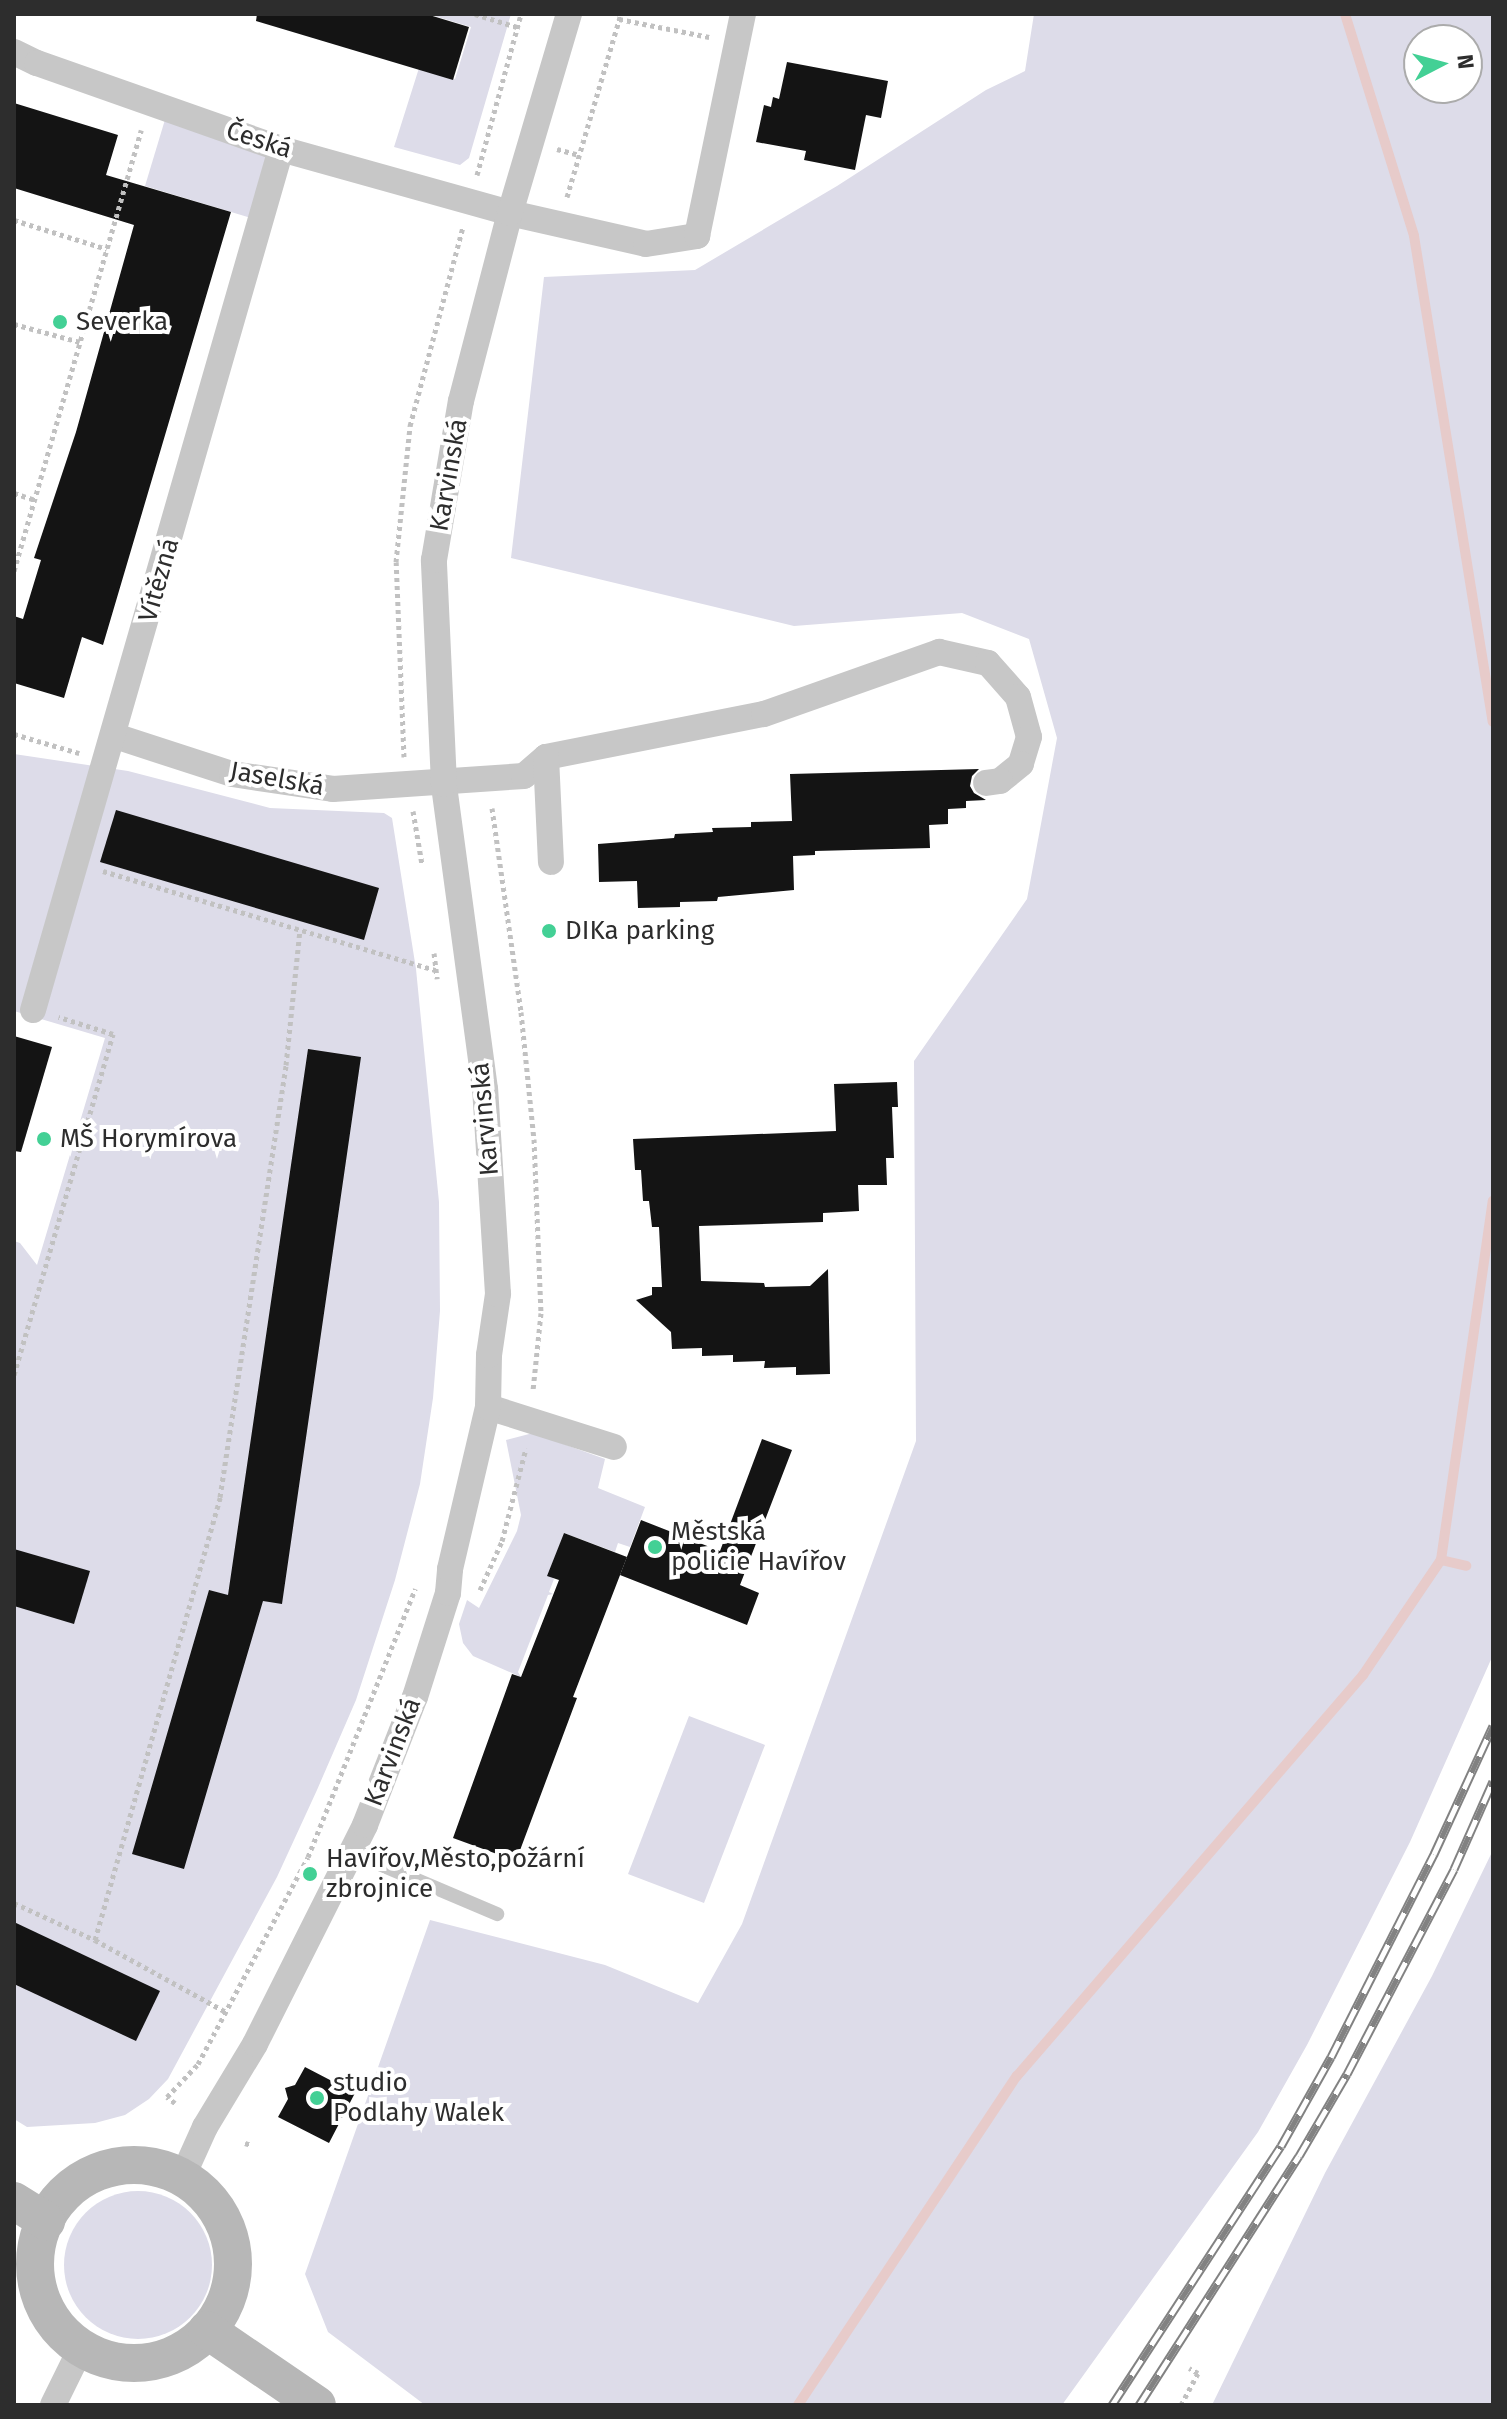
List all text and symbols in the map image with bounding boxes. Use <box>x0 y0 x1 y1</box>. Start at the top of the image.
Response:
north arrow <box>1403 24 1483 104</box>
text: N <box>1451 53 1480 70</box>
street label: Česká <box>222 115 296 165</box>
place label: Severka <box>76 306 168 338</box>
marker: Severka <box>51 313 69 331</box>
street label: Karvinská <box>424 416 474 534</box>
street label: Vítězná <box>132 534 186 626</box>
street label: Jaselská <box>228 755 326 803</box>
place label: DIKa parking <box>565 915 714 947</box>
marker: DIKa parking <box>540 922 558 940</box>
street label: Karvinská <box>464 1061 506 1177</box>
place label: MŠ Horymírova <box>60 1123 237 1155</box>
marker: MŠ Horymírova <box>35 1130 53 1148</box>
place label: Městská policie Havířov <box>671 1516 846 1578</box>
marker: Městská policie Havířov <box>646 1538 664 1556</box>
street label: Karvinská <box>358 1693 428 1811</box>
place label: Havířov,Město,požární zbrojnice <box>326 1843 585 1904</box>
marker: Havířov,Město,požární zbrojnice <box>301 1865 319 1883</box>
place label: studio Podlahy Walek <box>333 2067 504 2128</box>
marker: studio Podlahy Walek <box>308 2089 326 2107</box>

